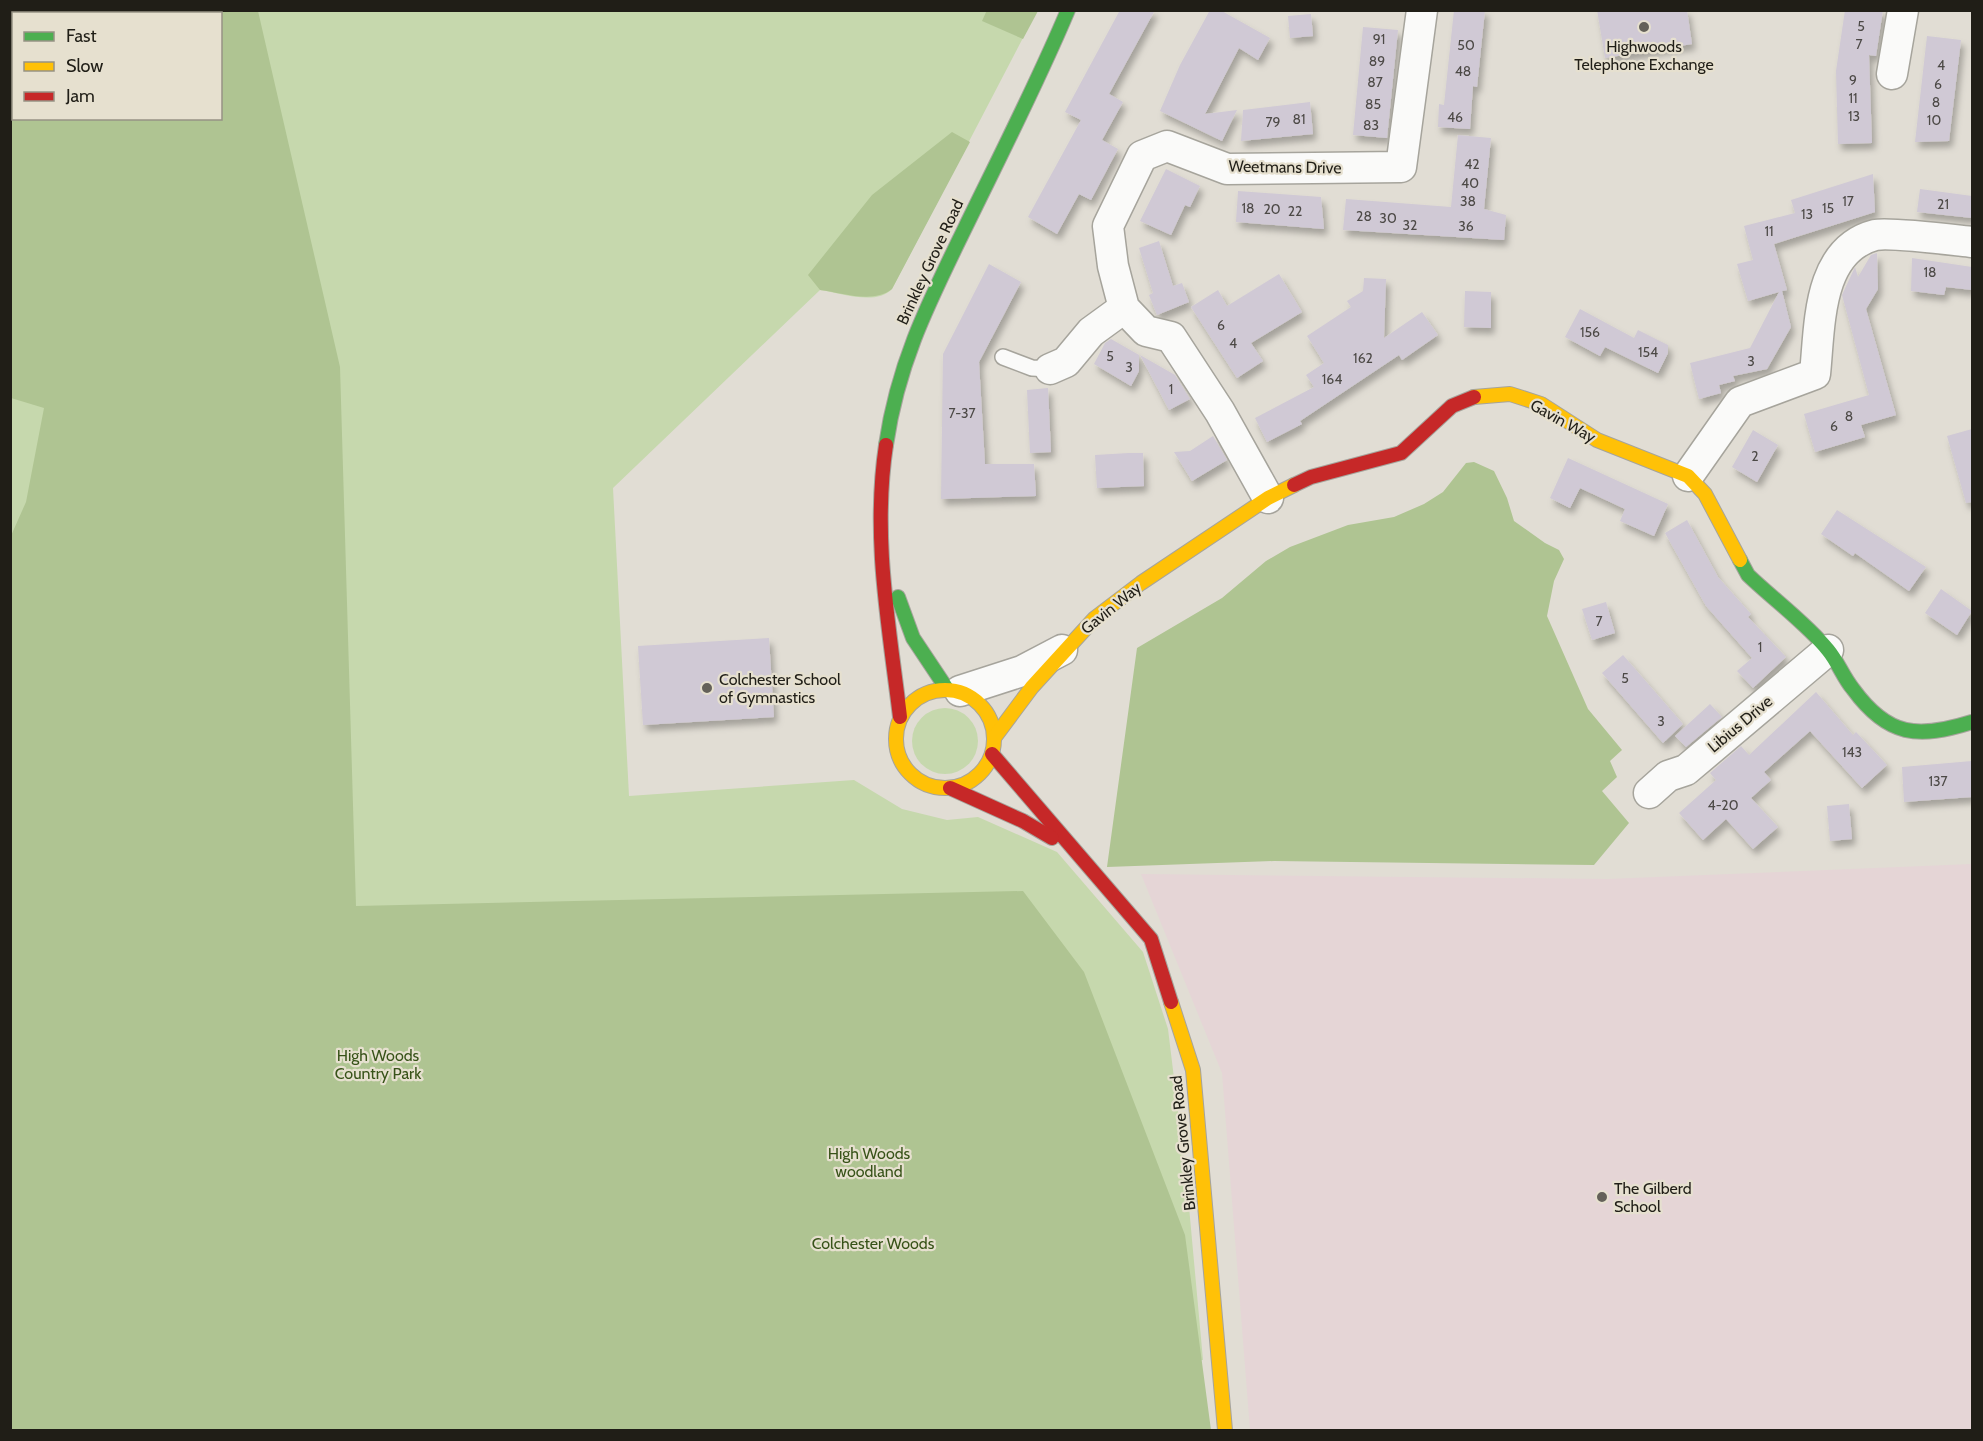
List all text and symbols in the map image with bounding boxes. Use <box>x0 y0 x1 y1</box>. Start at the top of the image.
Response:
legend <box>12 12 222 120</box>
house number: 5 <box>1857 17 1865 35</box>
marker: Highwoods Telephone Exchange <box>1637 20 1651 34</box>
text: Fast <box>66 25 97 47</box>
house number: 91 <box>1373 30 1385 48</box>
house number: 7 <box>1855 35 1863 53</box>
house number: 50 <box>1457 36 1475 54</box>
place label: Highwoods Telephone Exchange <box>1574 37 1714 74</box>
house number: 89 <box>1369 52 1385 70</box>
text: Slow <box>66 55 103 77</box>
house number: 4 <box>1937 56 1945 74</box>
house number: 48 <box>1455 62 1471 80</box>
house number: 9 <box>1849 71 1857 89</box>
house number: 87 <box>1367 73 1383 91</box>
house number: 6 <box>1934 75 1942 93</box>
text: Jam <box>65 85 95 107</box>
house number: 11 <box>1848 89 1858 107</box>
house number: 8 <box>1932 93 1940 111</box>
house number: 85 <box>1365 95 1381 113</box>
house number: 13 <box>1848 107 1860 125</box>
house number: 46 <box>1447 108 1463 126</box>
house number: 81 <box>1292 110 1306 128</box>
house number: 10 <box>1927 111 1941 129</box>
house number: 79 <box>1266 113 1281 131</box>
house number: 83 <box>1363 116 1379 134</box>
house number: 42 <box>1464 155 1480 173</box>
street label: Weetmans Drive <box>1228 157 1342 177</box>
house number: 40 <box>1461 174 1479 192</box>
house number: 38 <box>1460 192 1476 210</box>
house number: 17 <box>1842 192 1854 210</box>
house number: 21 <box>1937 195 1949 213</box>
street label: Brinkley Grove Road <box>893 196 967 328</box>
house number: 18 <box>1241 199 1255 217</box>
house number: 15 <box>1822 199 1834 217</box>
house number: 20 <box>1263 200 1281 218</box>
house number: 22 <box>1288 202 1302 220</box>
house number: 13 <box>1801 205 1813 223</box>
house number: 28 <box>1356 207 1372 225</box>
house number: 30 <box>1379 209 1397 227</box>
house number: 32 <box>1403 216 1417 234</box>
house number: 36 <box>1458 217 1474 235</box>
house number: 11 <box>1764 222 1774 240</box>
house number: 18 <box>1923 263 1937 281</box>
house number: 6 <box>1217 316 1225 334</box>
house number: 156 <box>1580 323 1600 341</box>
house number: 4 <box>1229 334 1237 352</box>
house number: 154 <box>1638 343 1658 361</box>
house number: 5 <box>1106 347 1114 365</box>
house number: 162 <box>1353 349 1373 367</box>
house number: 3 <box>1747 352 1755 370</box>
house number: 3 <box>1125 358 1133 376</box>
house number: 164 <box>1322 370 1342 388</box>
house number: 1 <box>1169 380 1173 398</box>
street label: Gavin Way <box>1527 395 1599 447</box>
house number: 7-37 <box>948 404 976 422</box>
house number: 8 <box>1845 407 1853 425</box>
house number: 6 <box>1830 417 1838 435</box>
house number: 2 <box>1751 447 1759 465</box>
street label: Gavin Way <box>1077 578 1145 638</box>
house number: 7 <box>1595 612 1603 630</box>
house number: 1 <box>1758 638 1762 656</box>
house number: 5 <box>1621 669 1629 687</box>
place label: Colchester School of Gymnastics <box>719 670 841 707</box>
marker: Colchester School of Gymnastics <box>700 681 714 695</box>
street label: Libius Drive <box>1704 692 1776 756</box>
house number: 3 <box>1657 712 1665 730</box>
house number: 143 <box>1842 743 1862 761</box>
house number: 137 <box>1928 772 1948 790</box>
house number: 4-20 <box>1708 796 1739 814</box>
park label: High Woods Country Park <box>335 1046 422 1083</box>
street label: Brinkley Grove Road <box>1166 1074 1200 1212</box>
park label: High Woods woodland <box>828 1144 911 1181</box>
place label: The Gilberd School <box>1614 1179 1692 1216</box>
marker: The Gilberd School <box>1595 1190 1609 1204</box>
park label: Colchester Woods <box>812 1234 935 1253</box>

